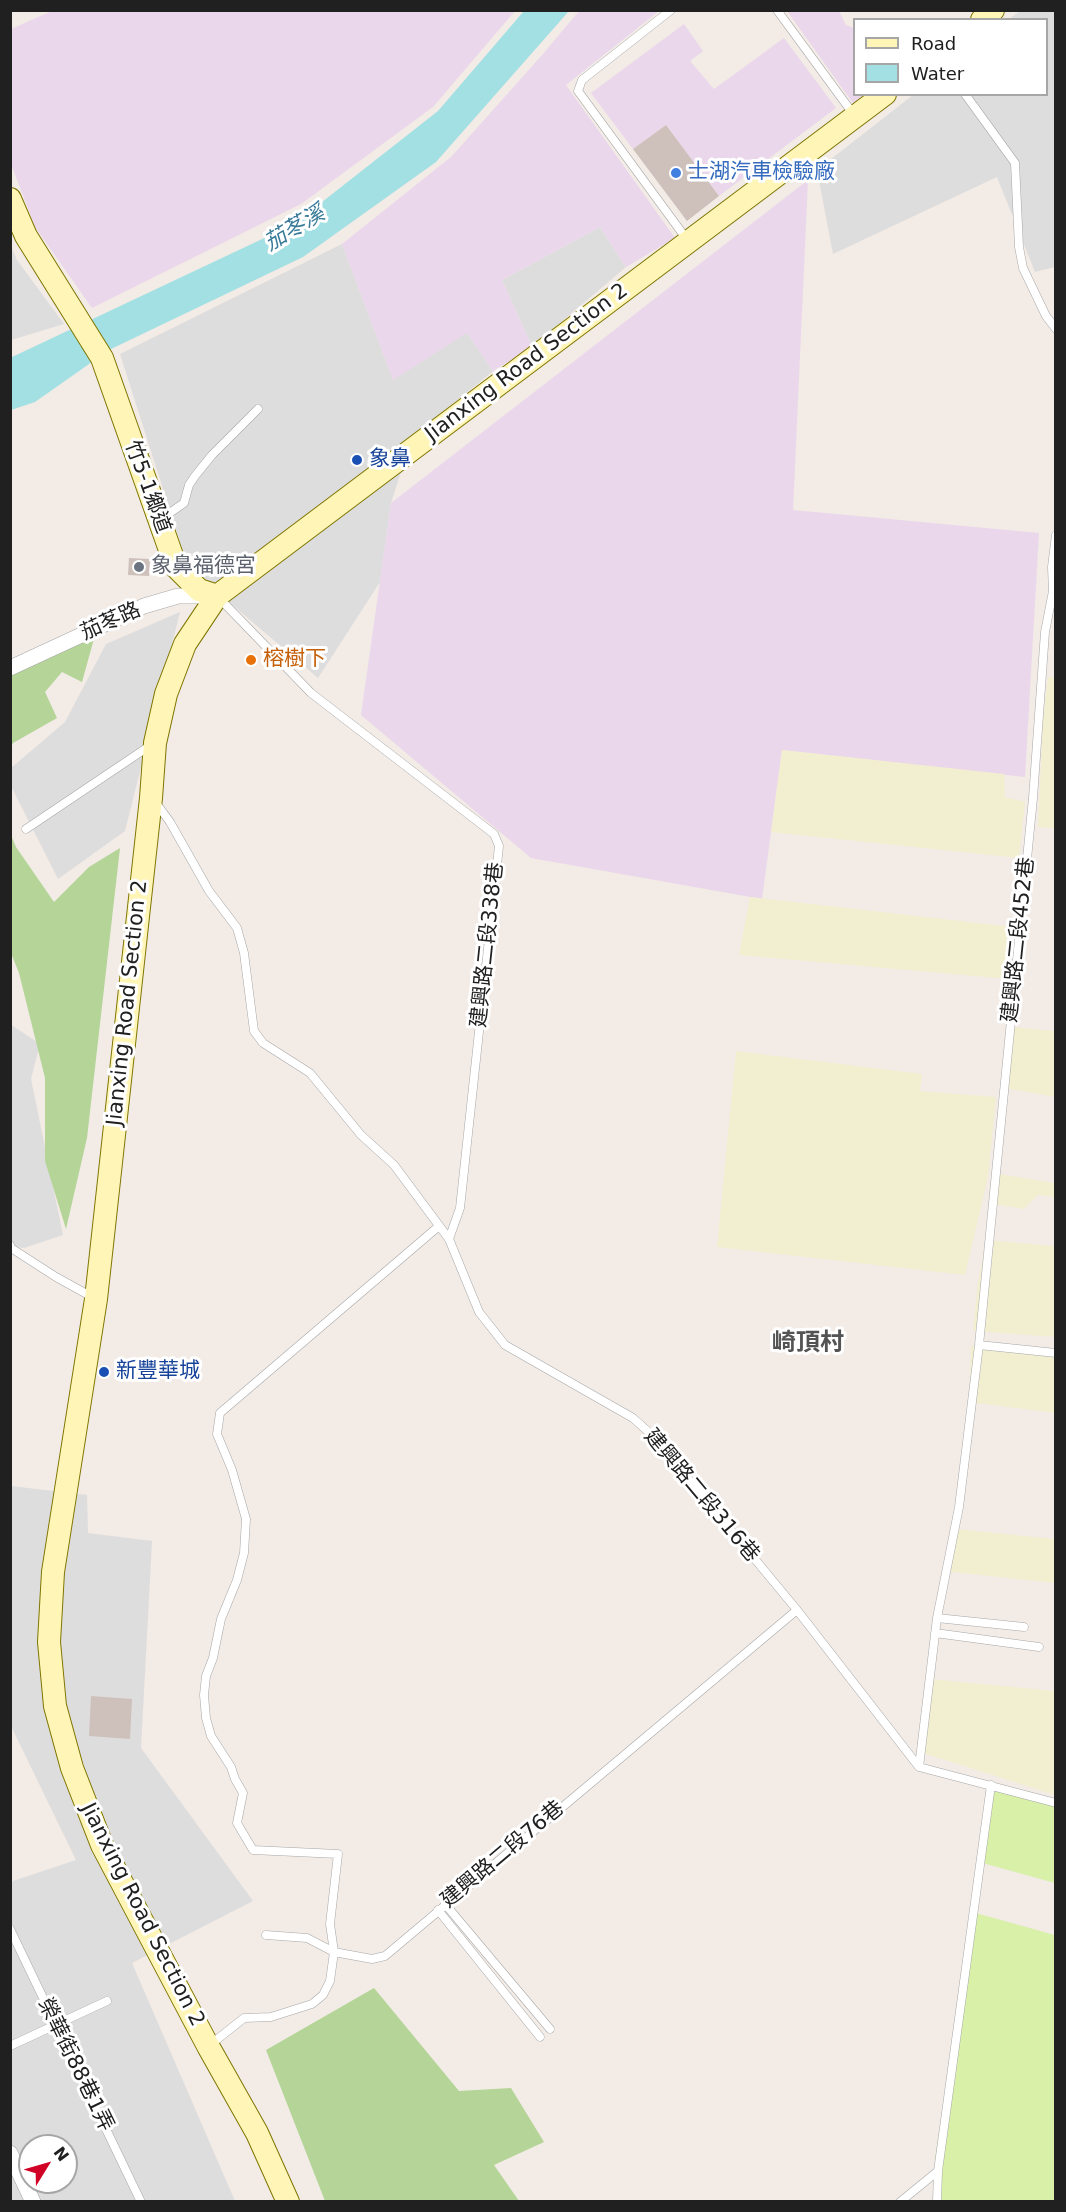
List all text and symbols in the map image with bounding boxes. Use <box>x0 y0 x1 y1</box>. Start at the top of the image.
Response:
legend <box>853 18 1048 96</box>
text: Road <box>911 33 956 54</box>
text: Water <box>911 63 964 84</box>
place label: 士湖汽車檢驗廠 <box>688 160 835 186</box>
marker: 士湖汽車檢驗廠 <box>669 166 683 180</box>
water label: 茄苳溪 <box>260 201 330 257</box>
street label: Jianxing Road Section 2 <box>421 279 633 447</box>
street label: 竹5-1鄉道 <box>119 437 175 537</box>
place label: 象鼻 <box>369 447 411 473</box>
marker: 象鼻 <box>350 453 364 467</box>
place label: 象鼻福德宮 <box>151 554 256 580</box>
marker: 象鼻福德宮 <box>132 560 146 574</box>
street label: 茄苳路 <box>77 598 145 646</box>
place label: 榕樹下 <box>263 647 326 673</box>
marker: 榕樹下 <box>244 653 258 667</box>
street label: 建興路二段452巷 <box>998 856 1040 1024</box>
street label: 建興路二段338巷 <box>467 861 509 1029</box>
street label: Jianxing Road Section 2 <box>103 879 153 1127</box>
district label: 崎頂村 <box>772 1330 844 1358</box>
place label: 新豐華城 <box>116 1359 200 1385</box>
marker: 新豐華城 <box>97 1365 111 1379</box>
street label: 建興路二段316巷 <box>638 1424 764 1568</box>
street label: 建興路二段76巷 <box>436 1796 570 1914</box>
street label: Jianxing Road Section 2 <box>75 1799 209 2031</box>
street label: 榮華街88巷1弄 <box>32 1994 118 2136</box>
north arrow <box>18 2134 78 2194</box>
text: N <box>50 2143 73 2165</box>

